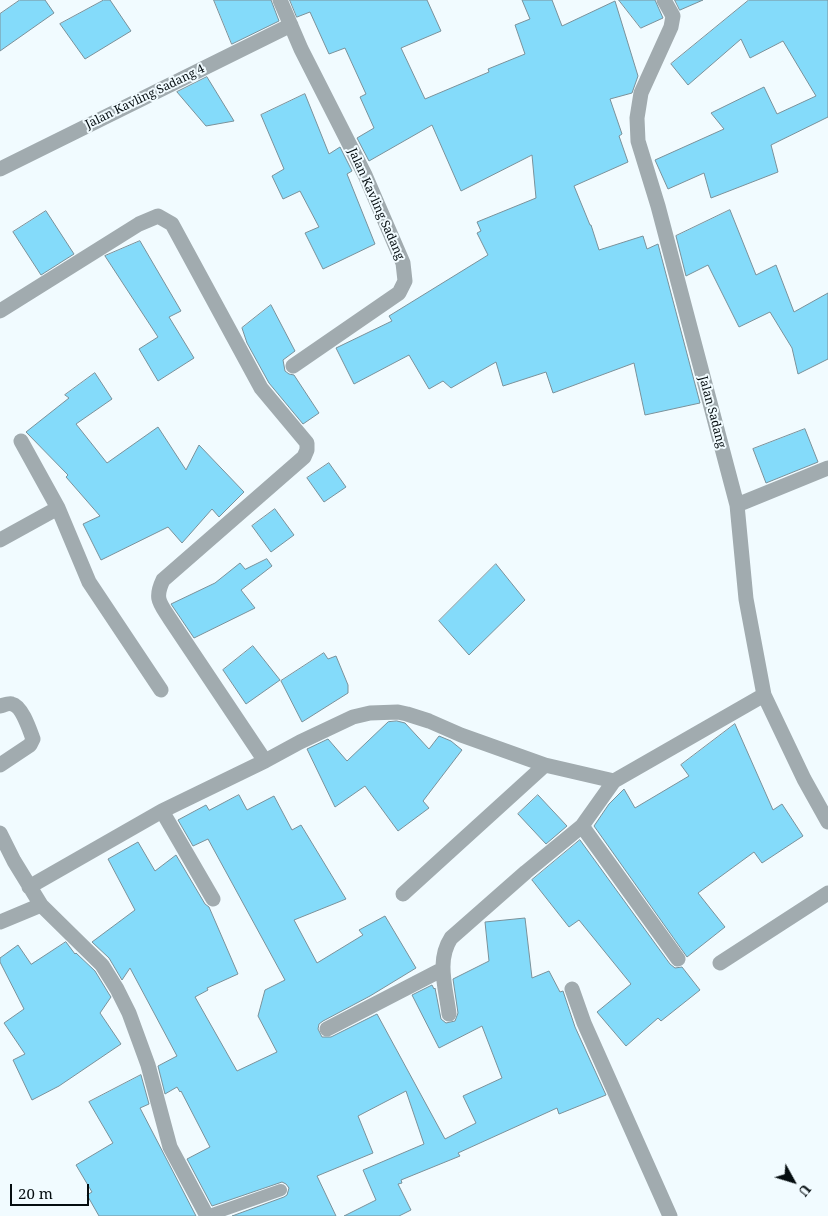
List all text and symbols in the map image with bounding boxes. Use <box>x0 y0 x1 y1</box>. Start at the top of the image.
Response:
street label: Jalan Kavling Sadang 4 <box>83 62 207 132</box>
street label: Jalan Kavling Sadang <box>345 146 407 262</box>
street label: Jalan Sadang <box>695 374 729 450</box>
north arrow <box>768 1156 818 1206</box>
scale bar <box>12 1174 91 1206</box>
text: U <box>794 1181 816 1201</box>
text: 20 m <box>18 1183 53 1203</box>

